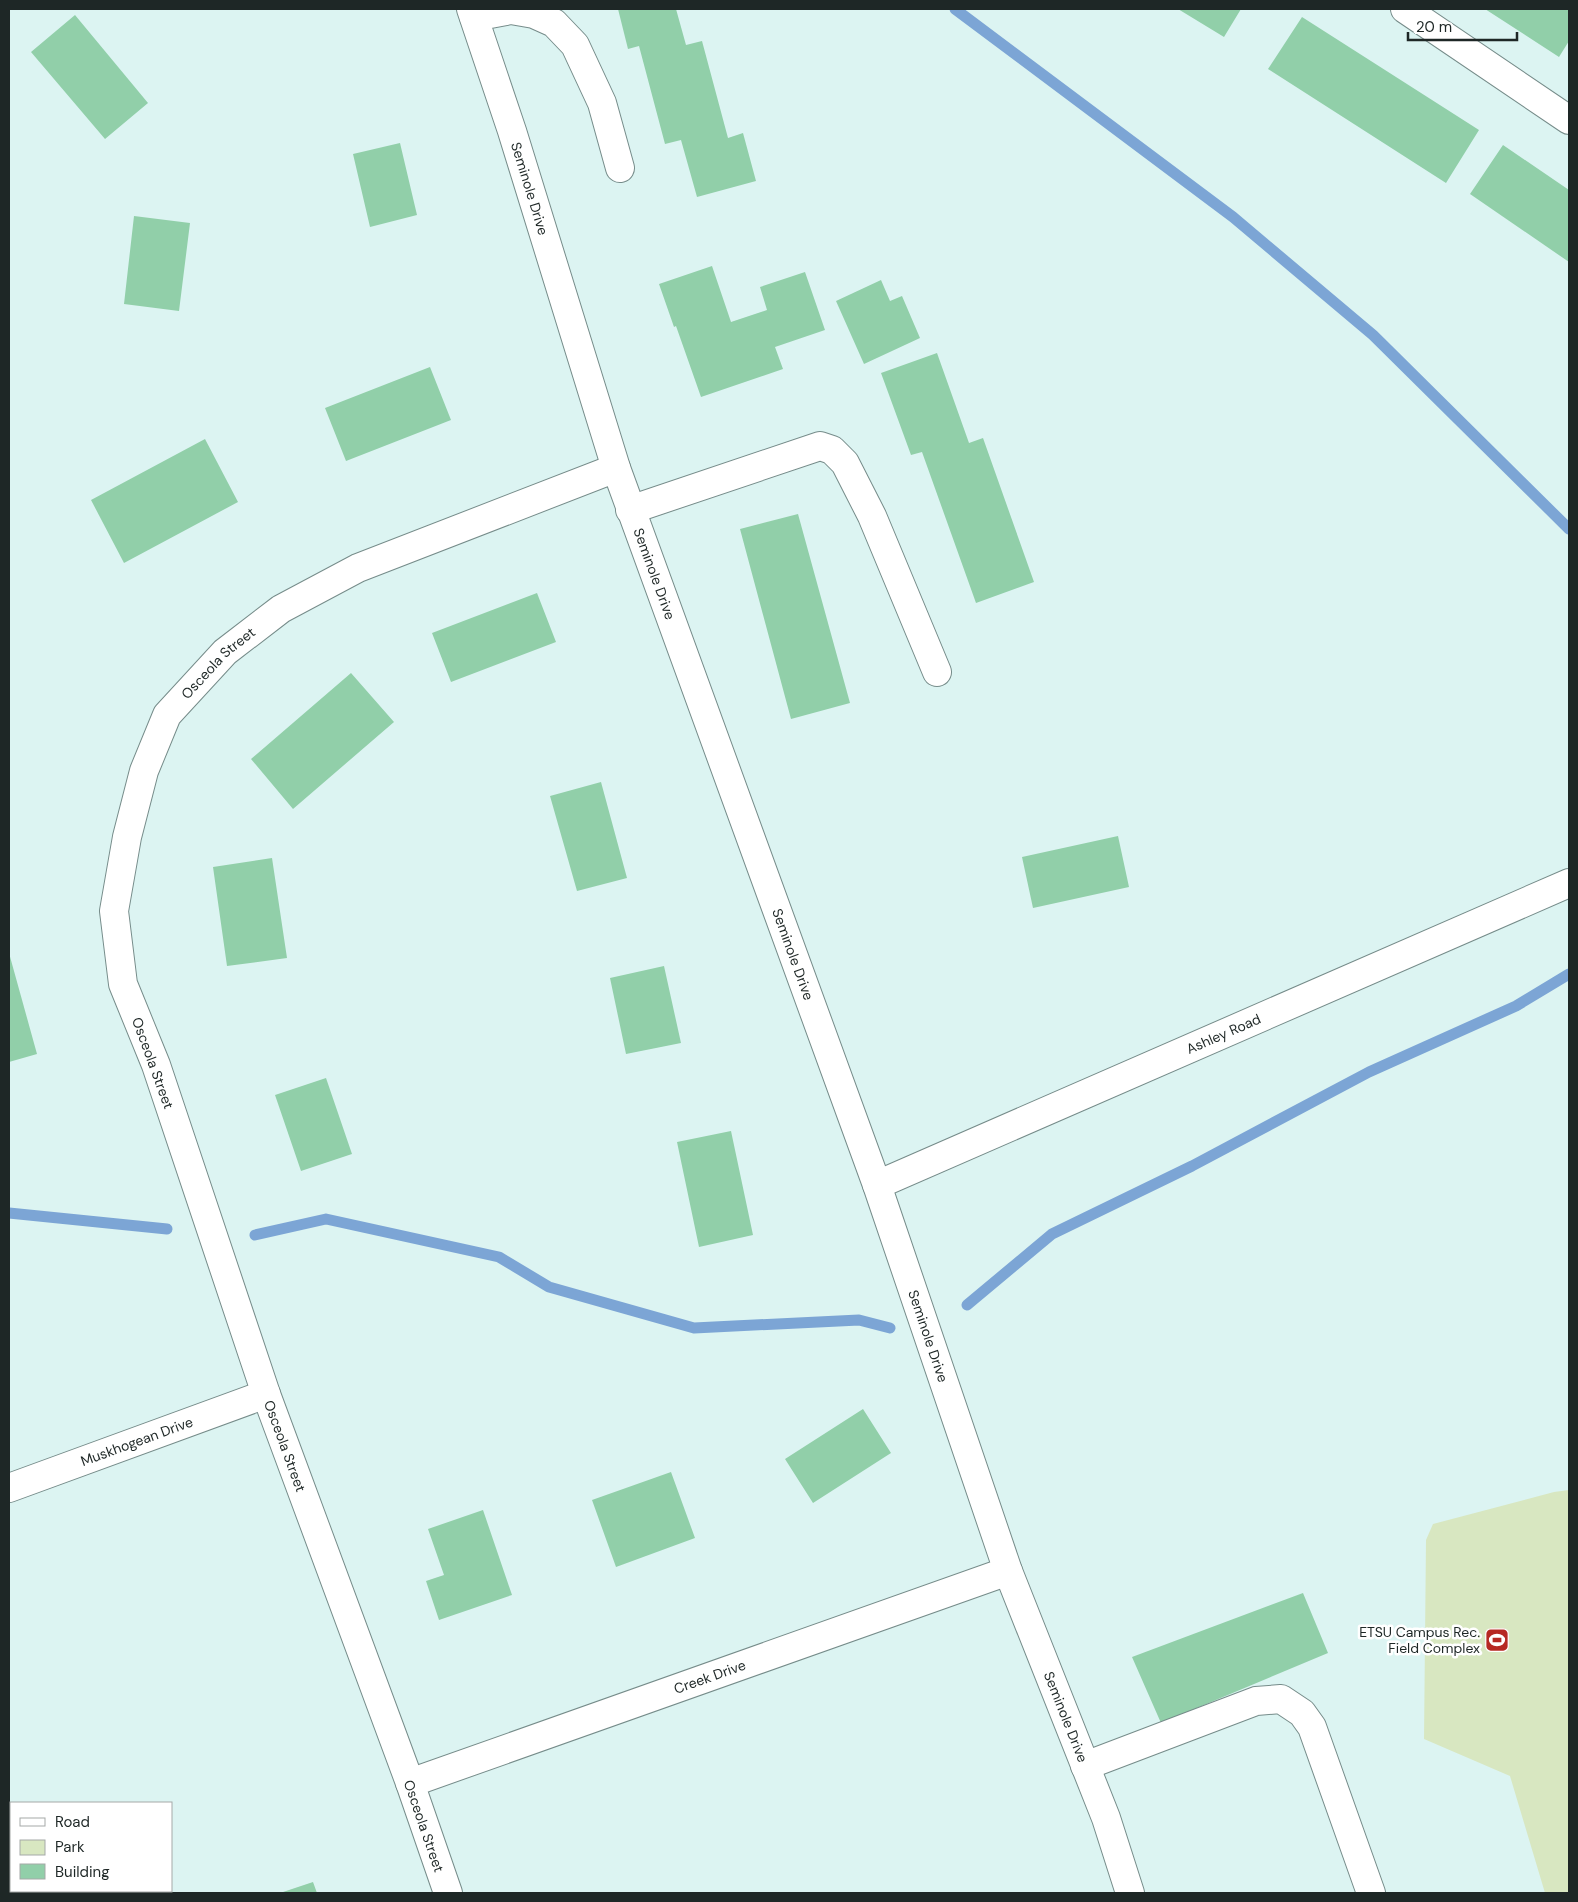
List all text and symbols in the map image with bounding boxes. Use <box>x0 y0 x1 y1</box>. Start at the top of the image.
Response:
scale bar <box>1408 10 1517 42</box>
text: 20 m <box>1416 17 1452 37</box>
street label: Seminole Drive <box>507 140 553 237</box>
street label: Seminole Drive <box>630 525 679 622</box>
street label: Osceola Street <box>177 623 259 703</box>
street label: Seminole Drive <box>768 906 818 1003</box>
street label: Ashley Road <box>1183 1010 1263 1058</box>
street label: Osceola Street <box>128 1015 178 1111</box>
street label: Seminole Drive <box>904 1288 952 1385</box>
street label: Osceola Street <box>260 1398 310 1494</box>
street label: Muskhogean Drive <box>78 1413 195 1470</box>
place label: ETSU Campus Rec. Field Complex <box>1359 1623 1480 1657</box>
sports icon: ETSU Campus Rec. Field Complex <box>1484 1627 1510 1653</box>
street label: Creek Drive <box>671 1656 748 1698</box>
street label: Seminole Drive <box>1040 1669 1092 1765</box>
street label: Osceola Street <box>400 1778 448 1874</box>
legend <box>10 1802 172 1892</box>
text: Road <box>55 1812 90 1832</box>
text: Park <box>55 1837 85 1857</box>
text: Building <box>55 1862 110 1882</box>

